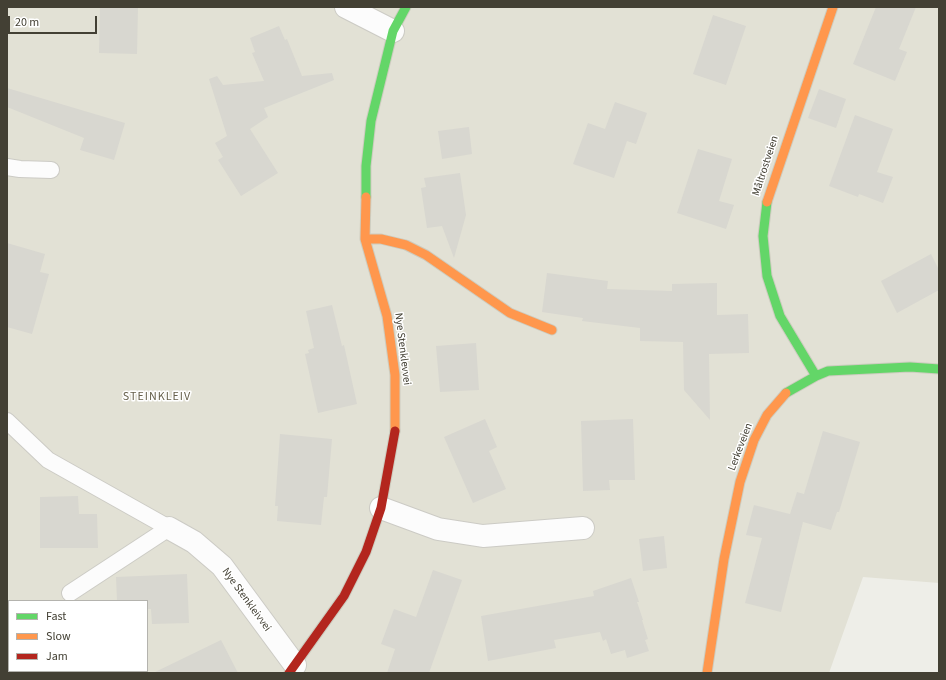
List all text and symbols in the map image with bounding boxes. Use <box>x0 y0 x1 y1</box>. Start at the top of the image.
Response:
scale bar <box>10 8 99 34</box>
text: 20 m <box>15 14 39 31</box>
street label: Måltrostveien <box>750 134 782 198</box>
street label: Nye Stenklevvei <box>391 312 413 386</box>
district label: STEINKLEIV <box>123 390 191 404</box>
street label: Lerkeveien <box>726 421 756 473</box>
street label: Nye Stenkleivvei <box>219 566 273 634</box>
legend <box>8 600 148 672</box>
text: Fast <box>46 608 66 625</box>
text: Slow <box>46 628 71 645</box>
text: Jam <box>46 648 68 665</box>

